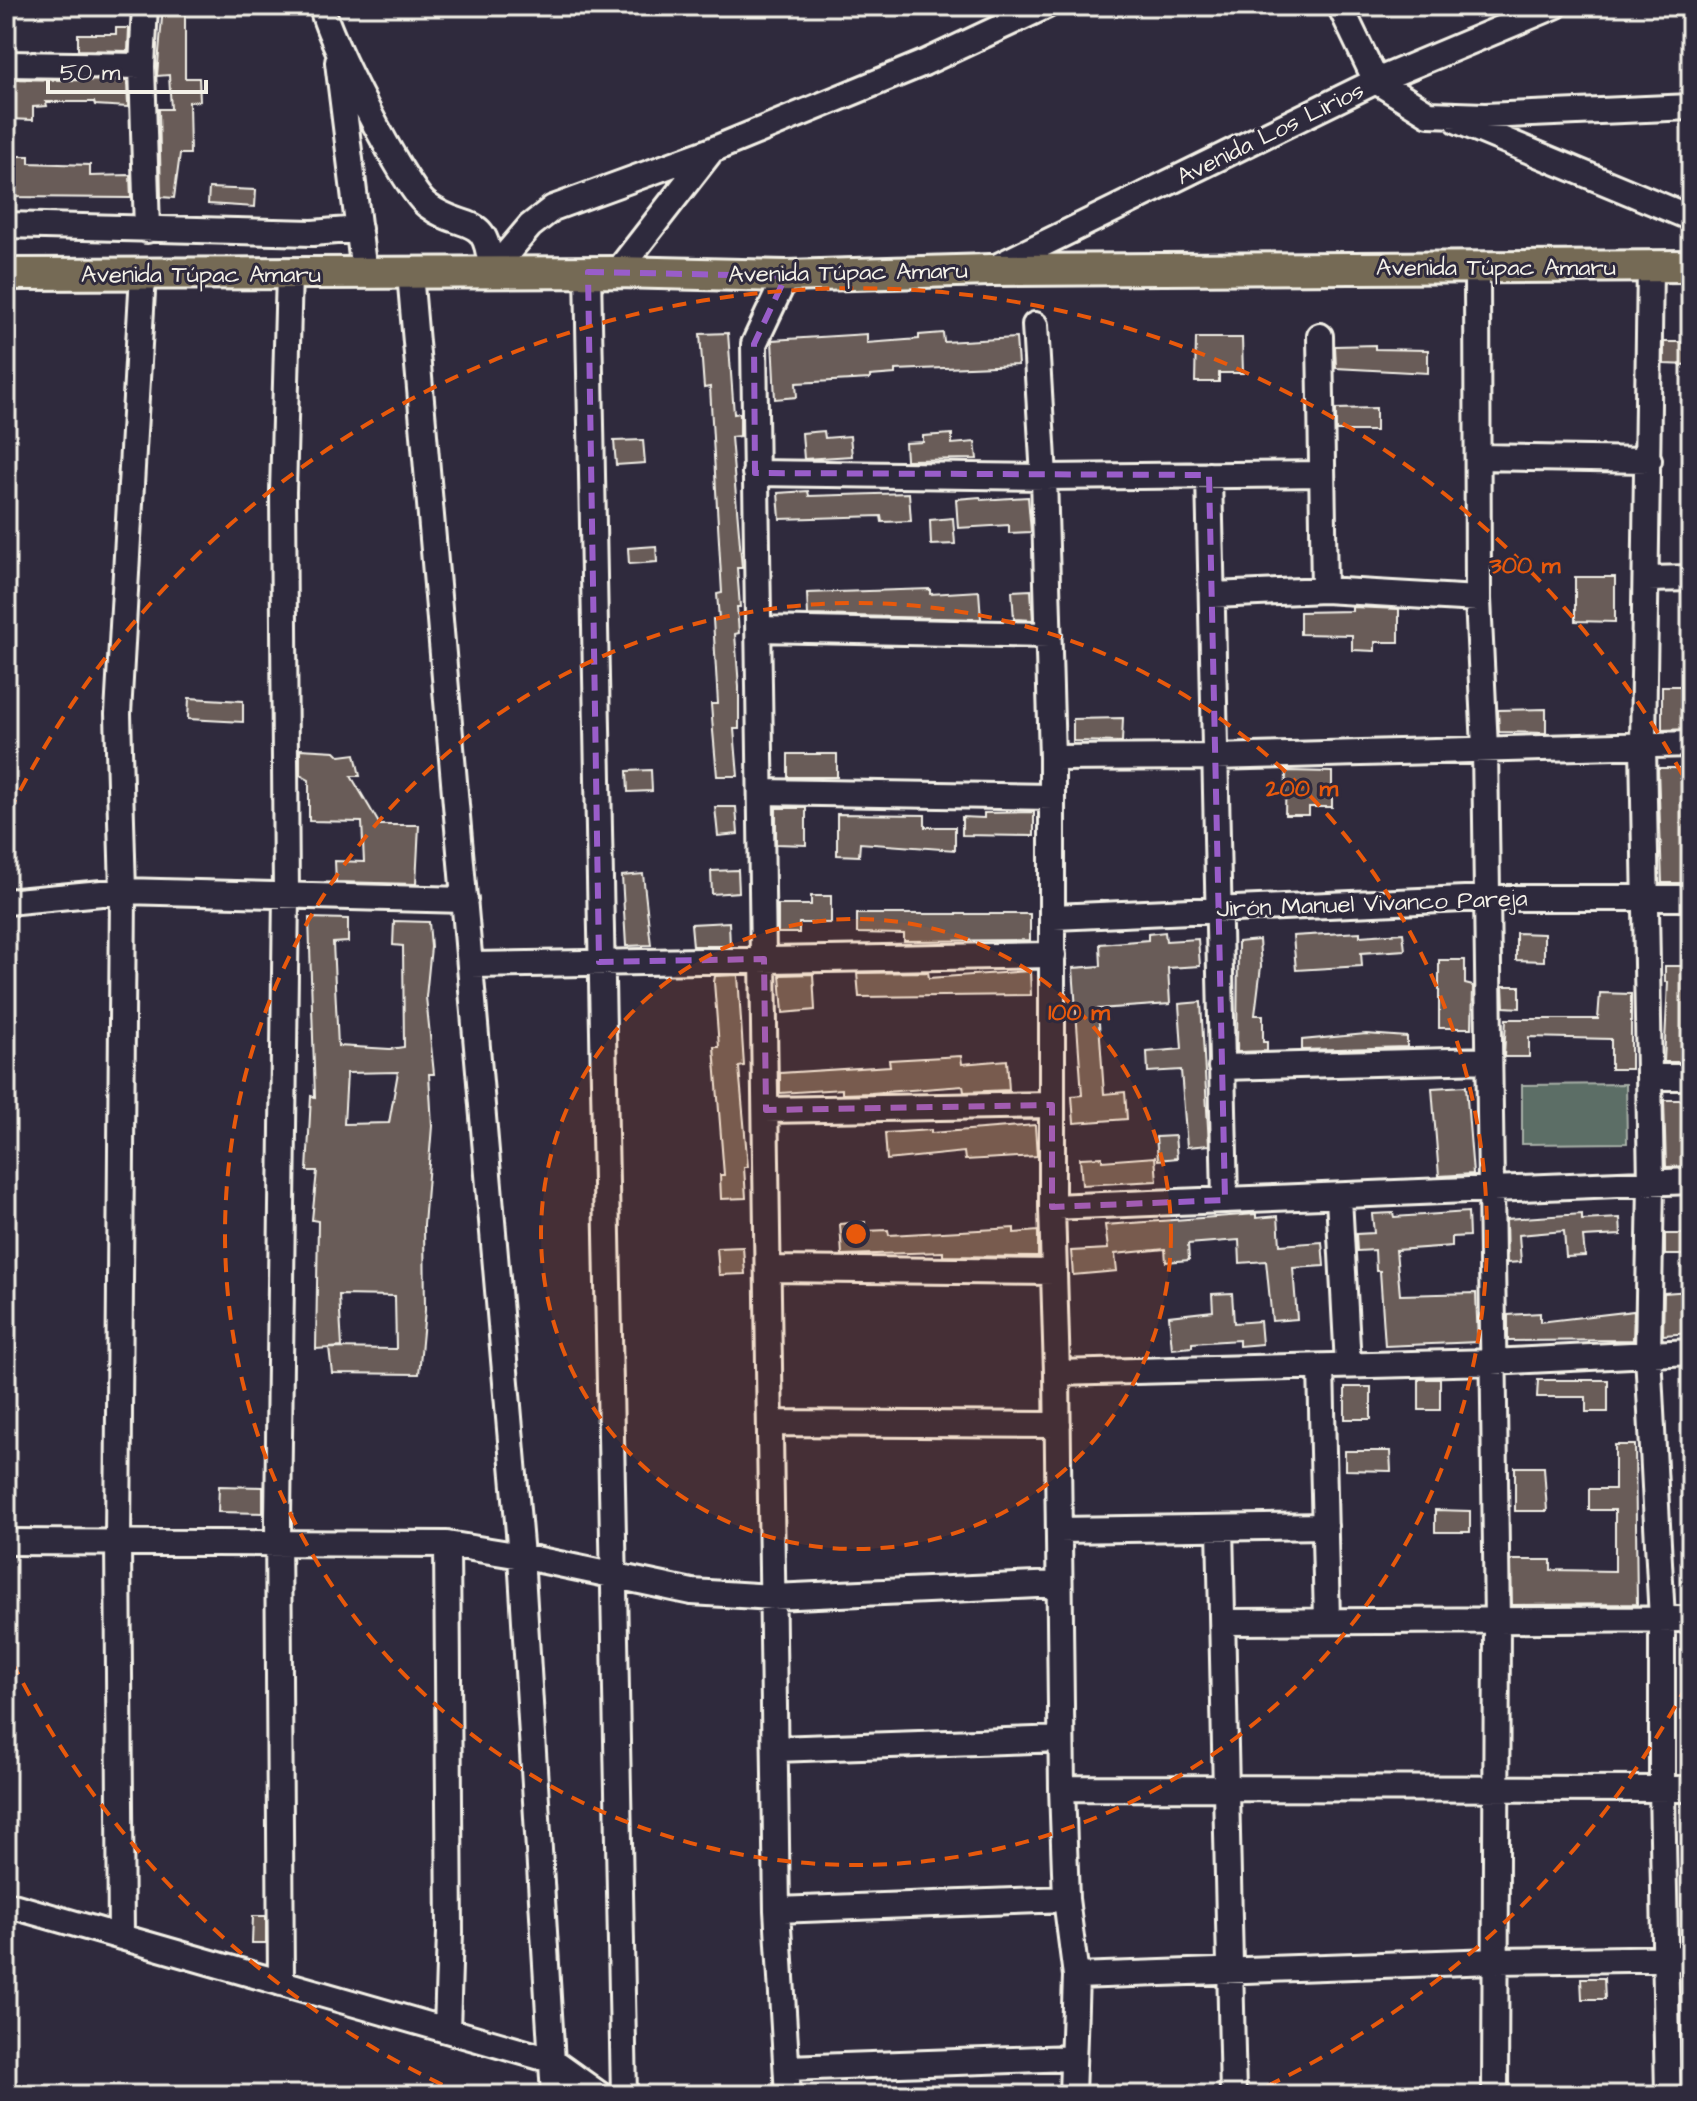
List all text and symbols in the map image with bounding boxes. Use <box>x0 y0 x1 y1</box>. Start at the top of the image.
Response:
scale bar <box>48 44 206 94</box>
text: 50 m <box>60 56 121 90</box>
street label: Avenida Los Lirios <box>1171 74 1370 194</box>
street label: Avenida Túpac Amaru <box>1376 251 1616 285</box>
street label: Avenida Túpac Amaru <box>728 254 968 292</box>
street label: Avenida Túpac Amaru <box>81 258 321 292</box>
text: 300 m <box>1489 549 1561 583</box>
text: 200 m <box>1265 772 1338 806</box>
street label: Jirón Manuel Vivanco Pareja <box>1216 882 1528 926</box>
text: 100 m <box>1048 996 1110 1030</box>
centre of rings <box>842 1220 870 1248</box>

